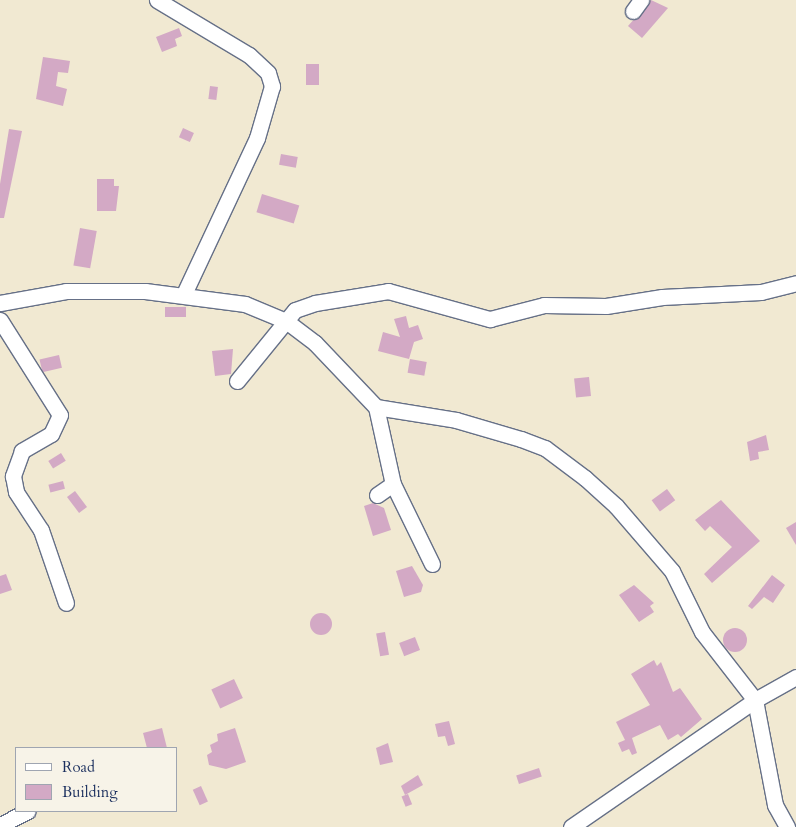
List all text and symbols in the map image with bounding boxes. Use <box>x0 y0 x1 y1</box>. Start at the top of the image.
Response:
legend <box>15 747 178 812</box>
text: Road <box>62 757 95 777</box>
text: Building <box>62 782 118 802</box>

